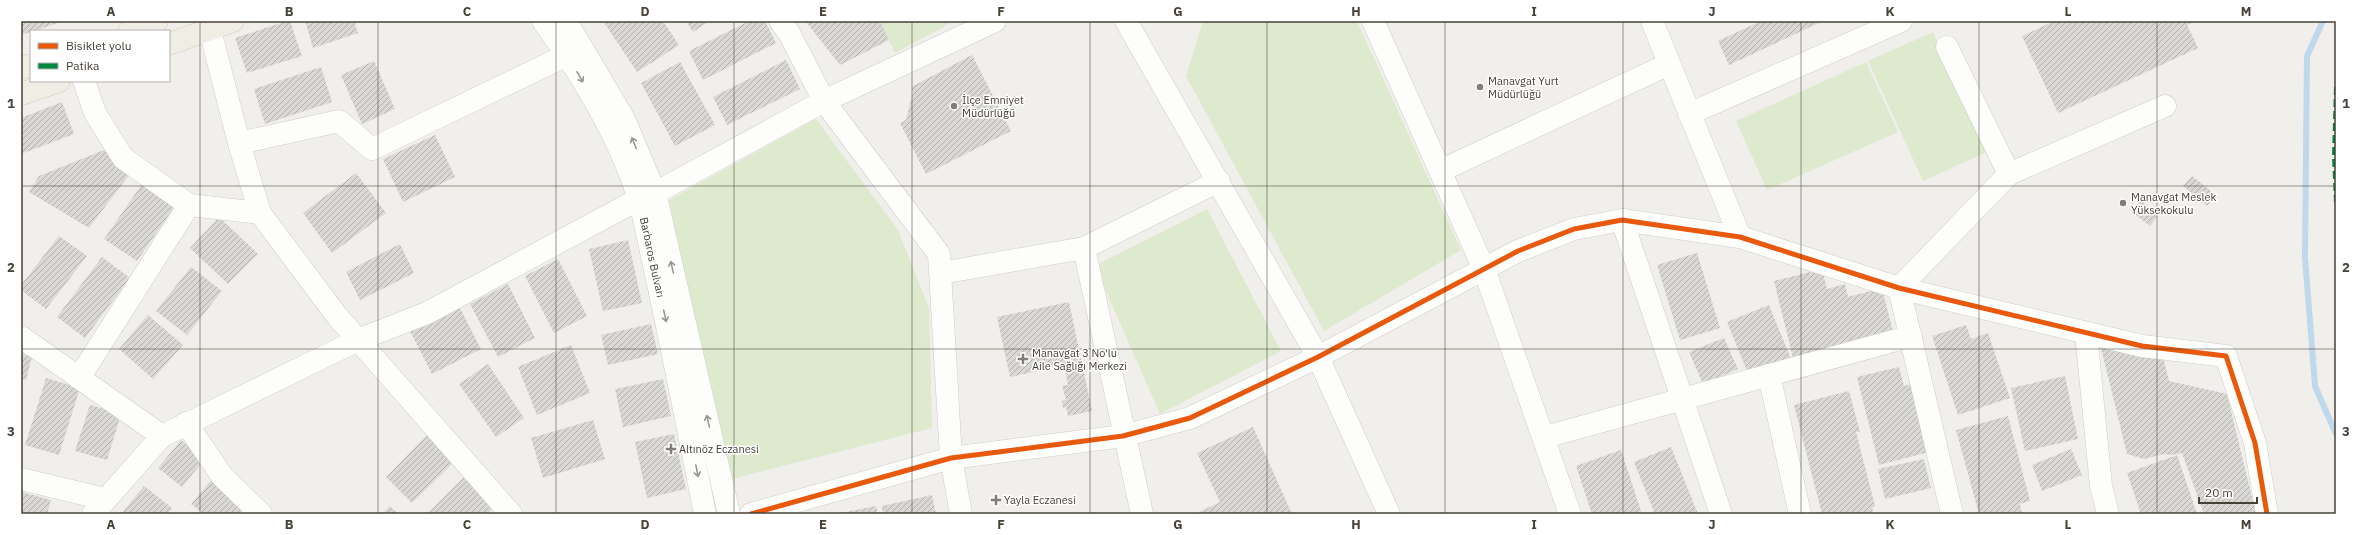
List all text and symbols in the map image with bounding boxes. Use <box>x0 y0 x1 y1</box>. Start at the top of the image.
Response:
text: A <box>107 3 116 20</box>
text: B <box>285 3 294 20</box>
text: C <box>463 3 472 20</box>
text: D <box>640 3 650 20</box>
text: E <box>819 3 827 20</box>
text: F <box>997 3 1005 20</box>
text: G <box>1173 3 1183 20</box>
text: H <box>1351 3 1361 20</box>
text: I <box>1531 3 1537 20</box>
text: J <box>1708 3 1716 20</box>
text: K <box>1885 3 1895 20</box>
text: L <box>2065 3 2072 20</box>
text: M <box>2241 3 2251 20</box>
legend <box>30 30 170 82</box>
text: Bisiklet yolu <box>66 38 132 53</box>
text: Patika <box>66 58 100 73</box>
one-way arrow <box>577 71 585 83</box>
place label: Manavgat Yurt Müdürlüğü <box>1488 74 1559 101</box>
marker: Manavgat Yurt Müdürlüğü <box>1475 82 1485 92</box>
place label: İlçe Emniyet Müdürlüğü <box>962 93 1024 120</box>
text: 1 <box>7 95 15 112</box>
text: 1 <box>2342 95 2350 112</box>
marker: İlçe Emniyet Müdürlüğü <box>949 101 959 111</box>
one-way arrow <box>630 138 637 150</box>
place label: Manavgat Meslek Yüksekokulu <box>2131 190 2217 217</box>
marker: Manavgat Meslek Yüksekokulu <box>2118 198 2128 208</box>
street label: Barbaros Bulvarı <box>637 216 668 299</box>
text: 2 <box>7 259 15 276</box>
text: 2 <box>2342 259 2350 276</box>
one-way arrow <box>667 261 675 274</box>
one-way arrow <box>661 310 669 323</box>
place label: Manavgat 3 No'lu Aile Sağlığı Merkezi <box>1032 346 1127 373</box>
marker: Manavgat 3 No'lu Aile Sağlığı Merkezi <box>1017 353 1029 365</box>
one-way arrow <box>703 415 711 428</box>
text: 3 <box>7 423 15 440</box>
text: 3 <box>2342 423 2350 440</box>
place label: Altınöz Eczanesi <box>679 442 759 456</box>
marker: Altınöz Eczanesi <box>666 444 676 454</box>
one-way arrow <box>693 464 701 477</box>
scale bar <box>2199 479 2257 505</box>
text: 20 m <box>2205 485 2233 500</box>
place label: Yayla Eczanesi <box>1004 493 1076 507</box>
marker: Yayla Eczanesi <box>991 495 1001 505</box>
text: A <box>107 516 116 533</box>
text: B <box>285 516 294 533</box>
text: C <box>463 516 472 533</box>
text: D <box>640 516 650 533</box>
text: E <box>819 516 827 533</box>
text: F <box>997 516 1005 533</box>
text: G <box>1173 516 1183 533</box>
text: H <box>1351 516 1361 533</box>
text: I <box>1531 516 1537 533</box>
text: J <box>1708 516 1716 533</box>
text: K <box>1885 516 1895 533</box>
text: L <box>2065 516 2072 533</box>
text: M <box>2241 516 2251 533</box>

